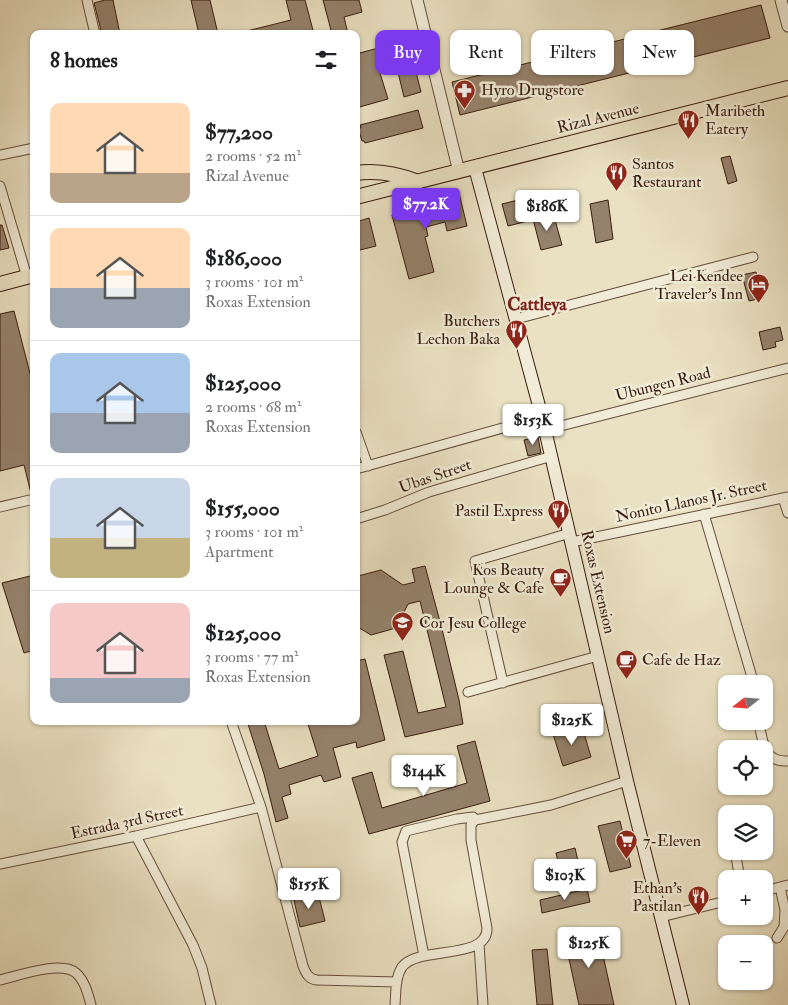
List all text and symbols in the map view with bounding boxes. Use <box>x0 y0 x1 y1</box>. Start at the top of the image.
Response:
chip: Buy <box>375 30 440 75</box>
chip: Rent <box>450 30 521 75</box>
chip: Filters <box>531 30 614 75</box>
chip: New <box>624 30 694 75</box>
icon: filters <box>312 46 340 74</box>
text: 8 homes <box>50 47 118 74</box>
pharmacy icon: Hyro Drugstore <box>453 78 477 109</box>
place label: Hyro Drugstore <box>481 80 584 100</box>
street label: Rizal Avenue <box>555 98 641 138</box>
place label: Maribeth Eatery <box>705 101 766 139</box>
restaurant icon: Maribeth Eatery <box>677 108 701 139</box>
text: $77,200 <box>205 119 273 146</box>
icon: home <box>90 123 150 183</box>
text: 2 rooms · 52 m² <box>205 146 301 166</box>
place label: Santos Restaurant <box>632 154 701 192</box>
restaurant icon: Santos Restaurant <box>604 161 628 192</box>
text: Rizal Avenue <box>205 166 289 186</box>
pin: $77.2K <box>385 188 467 230</box>
pin: $186K <box>512 190 582 232</box>
text: $77.2K <box>403 194 449 214</box>
text: $186K <box>526 196 568 216</box>
text: $186,000 <box>205 245 282 272</box>
icon: home <box>90 248 150 308</box>
place label: Lei Kendee Traveler's Inn <box>655 266 743 304</box>
text: 3 rooms · 101 m² <box>205 272 303 292</box>
hotel icon: Lei Kendee Traveler's Inn <box>747 273 771 304</box>
text: Roxas Extension <box>205 292 311 312</box>
district label: Cattleya <box>507 293 567 316</box>
place label: Butchers Lechon Baka <box>416 311 500 349</box>
restaurant icon: Butchers Lechon Baka <box>504 318 528 349</box>
street label: Ubungen Road <box>613 362 713 405</box>
text: $125,000 <box>205 370 281 397</box>
icon: home <box>90 373 150 433</box>
text: 2 rooms · 68 m² <box>205 397 301 417</box>
pin: $153K <box>498 404 568 446</box>
text: $153K <box>513 410 553 430</box>
text: Roxas Extension <box>205 417 311 437</box>
street label: Ubas Street <box>396 454 474 498</box>
street label: Nonito Llanos Jr. Street <box>614 475 769 528</box>
text: $155,000 <box>205 495 280 522</box>
icon: home <box>90 498 150 558</box>
restaurant icon: Pastil Express <box>547 499 571 530</box>
place label: Pastil Express <box>455 501 543 522</box>
text: 3 rooms · 101 m² <box>205 522 303 542</box>
street label: Roxas Extension <box>576 528 620 636</box>
text: Apartment <box>205 542 273 562</box>
place label: Kos Beauty Lounge & Cafe <box>443 560 545 598</box>
cafe icon: Kos Beauty Lounge & Cafe <box>548 567 572 598</box>
school or university icon: Cor Jesu College <box>391 611 415 642</box>
place label: Cor Jesu College <box>419 613 527 634</box>
text: $125,000 <box>205 620 281 647</box>
icon: home <box>90 623 150 683</box>
text: 3 rooms · 77 m² <box>205 647 299 667</box>
cafe icon: Cafe de Haz <box>614 648 638 679</box>
place label: Cafe de Haz <box>642 650 721 670</box>
text: Roxas Extension <box>205 667 311 687</box>
north arrow <box>718 675 772 730</box>
map controls <box>718 675 773 990</box>
pin: $125K <box>537 704 607 746</box>
text: $125K <box>551 710 593 730</box>
button: locate <box>718 740 773 795</box>
pin: $144K <box>389 754 459 797</box>
text: $144K <box>402 761 446 781</box>
street label: Estrada 3rd Street <box>69 800 185 844</box>
button: layers <box>718 805 773 860</box>
supermarket icon: 7-Eleven <box>615 829 639 860</box>
place label: 7-Eleven <box>643 831 701 851</box>
pin: $103K <box>530 858 600 901</box>
text: $103K <box>545 865 585 885</box>
pin: $155K <box>274 868 344 910</box>
button: + <box>718 870 773 925</box>
text: $155K <box>289 874 329 894</box>
place label: Ethan's Pastilan <box>633 878 682 916</box>
restaurant icon: Ethan's Pastilan <box>686 885 710 916</box>
pin: $125K <box>554 926 624 969</box>
text: $125K <box>568 933 610 953</box>
button: − <box>718 935 773 990</box>

